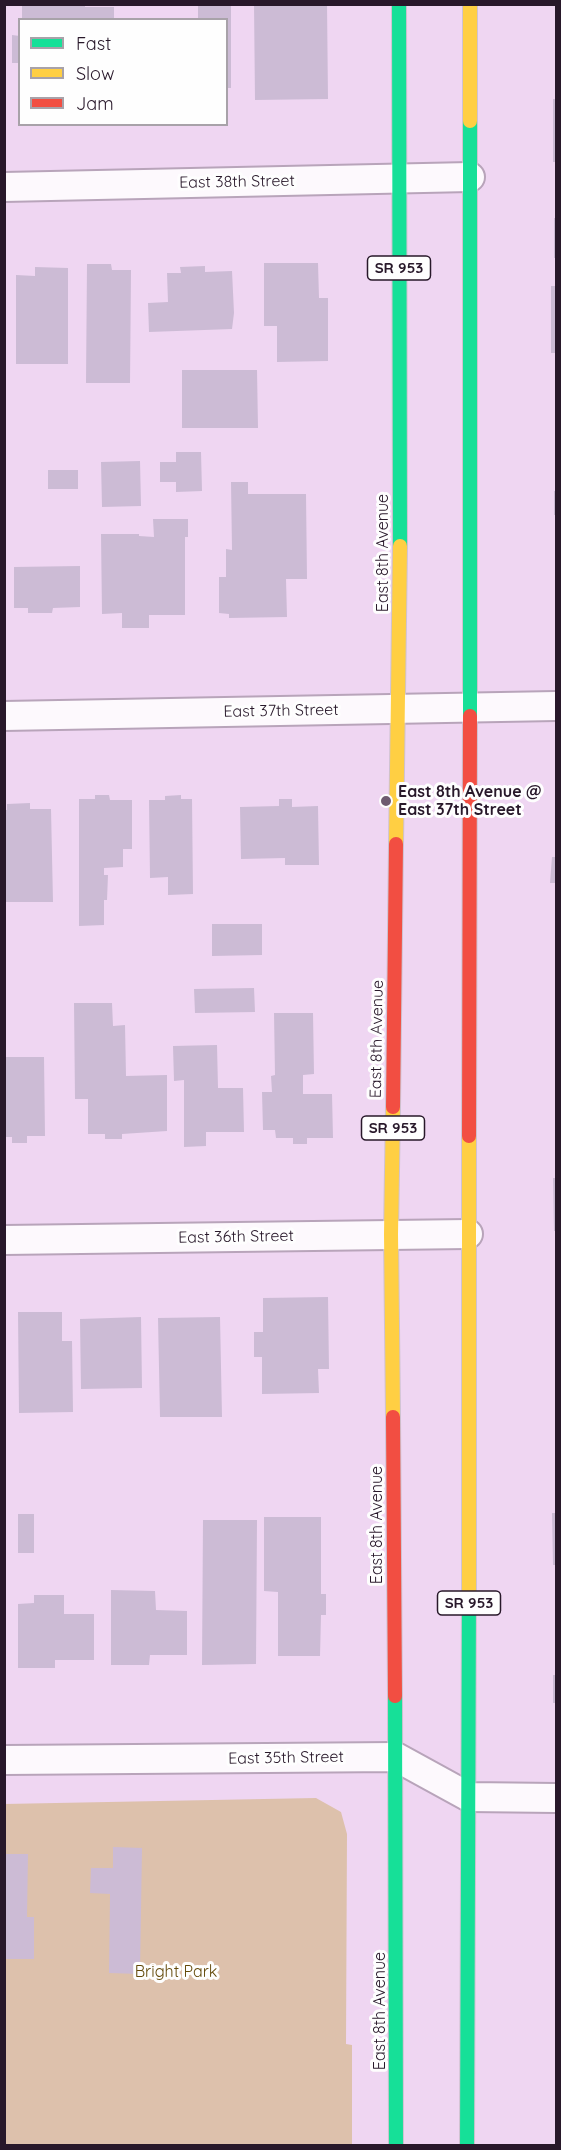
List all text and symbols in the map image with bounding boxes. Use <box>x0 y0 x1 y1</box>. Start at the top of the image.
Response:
legend <box>18 18 228 126</box>
text: Fast <box>76 32 111 55</box>
text: Slow <box>76 62 114 85</box>
text: Jam <box>76 92 114 115</box>
street label: East 38th Street <box>179 171 295 193</box>
road number: SR 953 <box>368 256 430 280</box>
street label: East 8th Avenue <box>373 494 393 612</box>
street label: East 37th Street <box>223 700 339 722</box>
place label: East 8th Avenue @ East 37th Street <box>398 782 542 820</box>
marker: East 8th Avenue @ East 37th Street <box>379 794 393 808</box>
street label: East 8th Avenue <box>366 980 388 1098</box>
road number: SR 953 <box>362 1116 424 1140</box>
street label: East 36th Street <box>178 1226 294 1248</box>
street label: East 8th Avenue <box>367 1466 387 1584</box>
road number: SR 953 <box>438 1591 500 1615</box>
street label: East 35th Street <box>228 1747 344 1769</box>
street label: East 8th Avenue <box>370 1952 390 2070</box>
park label: Bright Park <box>135 1962 217 1982</box>

